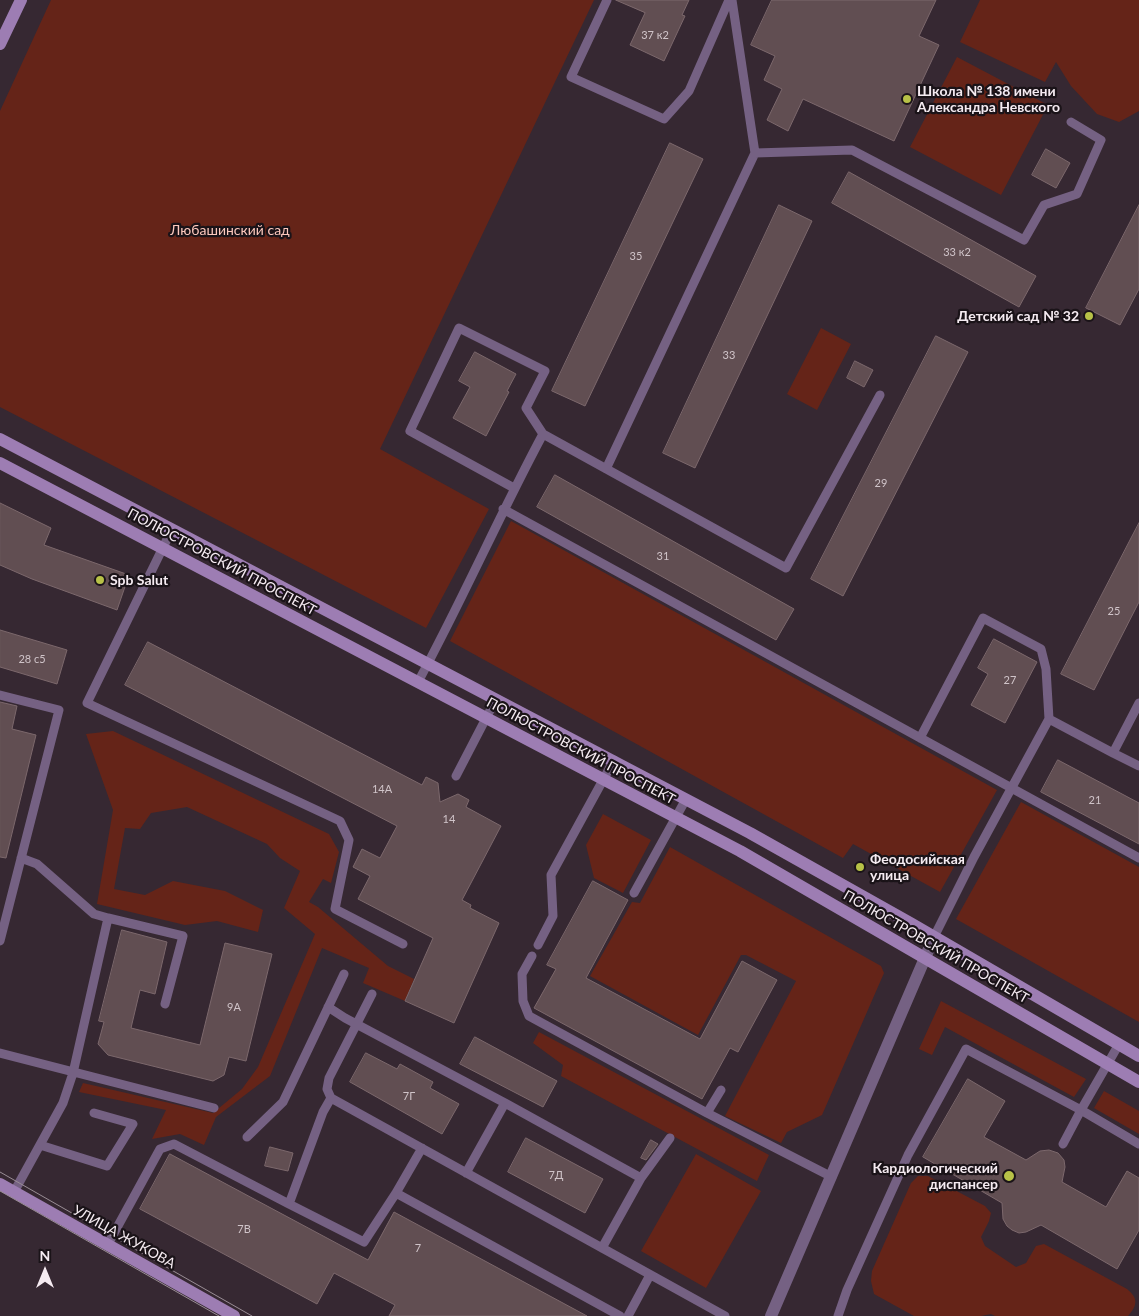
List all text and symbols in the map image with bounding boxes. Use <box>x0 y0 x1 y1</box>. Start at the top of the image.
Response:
house number: 37 к2 <box>641 28 669 42</box>
place label: Школа № 138 имени Александра Невского <box>917 83 1060 115</box>
marker: Школа № 138 имени Александра Невского <box>901 93 913 105</box>
park label: Любашинский сад <box>170 222 290 238</box>
house number: 33 к2 <box>943 245 971 259</box>
house number: 35 <box>630 249 642 263</box>
place label: Детский сад № 32 <box>957 308 1079 324</box>
marker: Детский сад № 32 <box>1083 310 1095 322</box>
house number: 33 <box>723 348 735 362</box>
house number: 29 <box>875 476 887 490</box>
street label: ПОЛЮСТРОВСКИЙ ПРОСПЕКТ <box>125 505 319 619</box>
house number: 31 <box>657 549 669 563</box>
place label: Spb Salut <box>110 572 168 588</box>
marker: Spb Salut <box>94 574 106 586</box>
house number: 25 <box>1108 604 1120 618</box>
house number: 28 с5 <box>18 652 46 666</box>
house number: 27 <box>1004 673 1016 687</box>
street label: ПОЛЮСТРОВСКИЙ ПРОСПЕКТ <box>484 694 678 808</box>
house number: 14А <box>372 782 392 796</box>
house number: 21 <box>1089 793 1101 807</box>
house number: 14 <box>443 812 455 826</box>
place label: Феодосийская улица <box>870 851 965 884</box>
marker: Феодосийская улица <box>854 861 866 873</box>
street label: ПОЛЮСТРОВСКИЙ ПРОСПЕКТ <box>840 887 1032 1007</box>
house number: 9А <box>227 1000 241 1014</box>
house number: 7Г <box>403 1089 415 1103</box>
place label: Кардиологический диспансер <box>873 1160 998 1192</box>
house number: 7Д <box>548 1168 564 1182</box>
marker: Кардиологический диспансер <box>1002 1169 1016 1183</box>
street label: УЛИЦА ЖУКОВА <box>70 1202 178 1272</box>
house number: 7В <box>237 1222 251 1236</box>
house number: 7 <box>415 1241 421 1255</box>
north arrow <box>20 1246 70 1296</box>
text: N <box>40 1247 50 1264</box>

